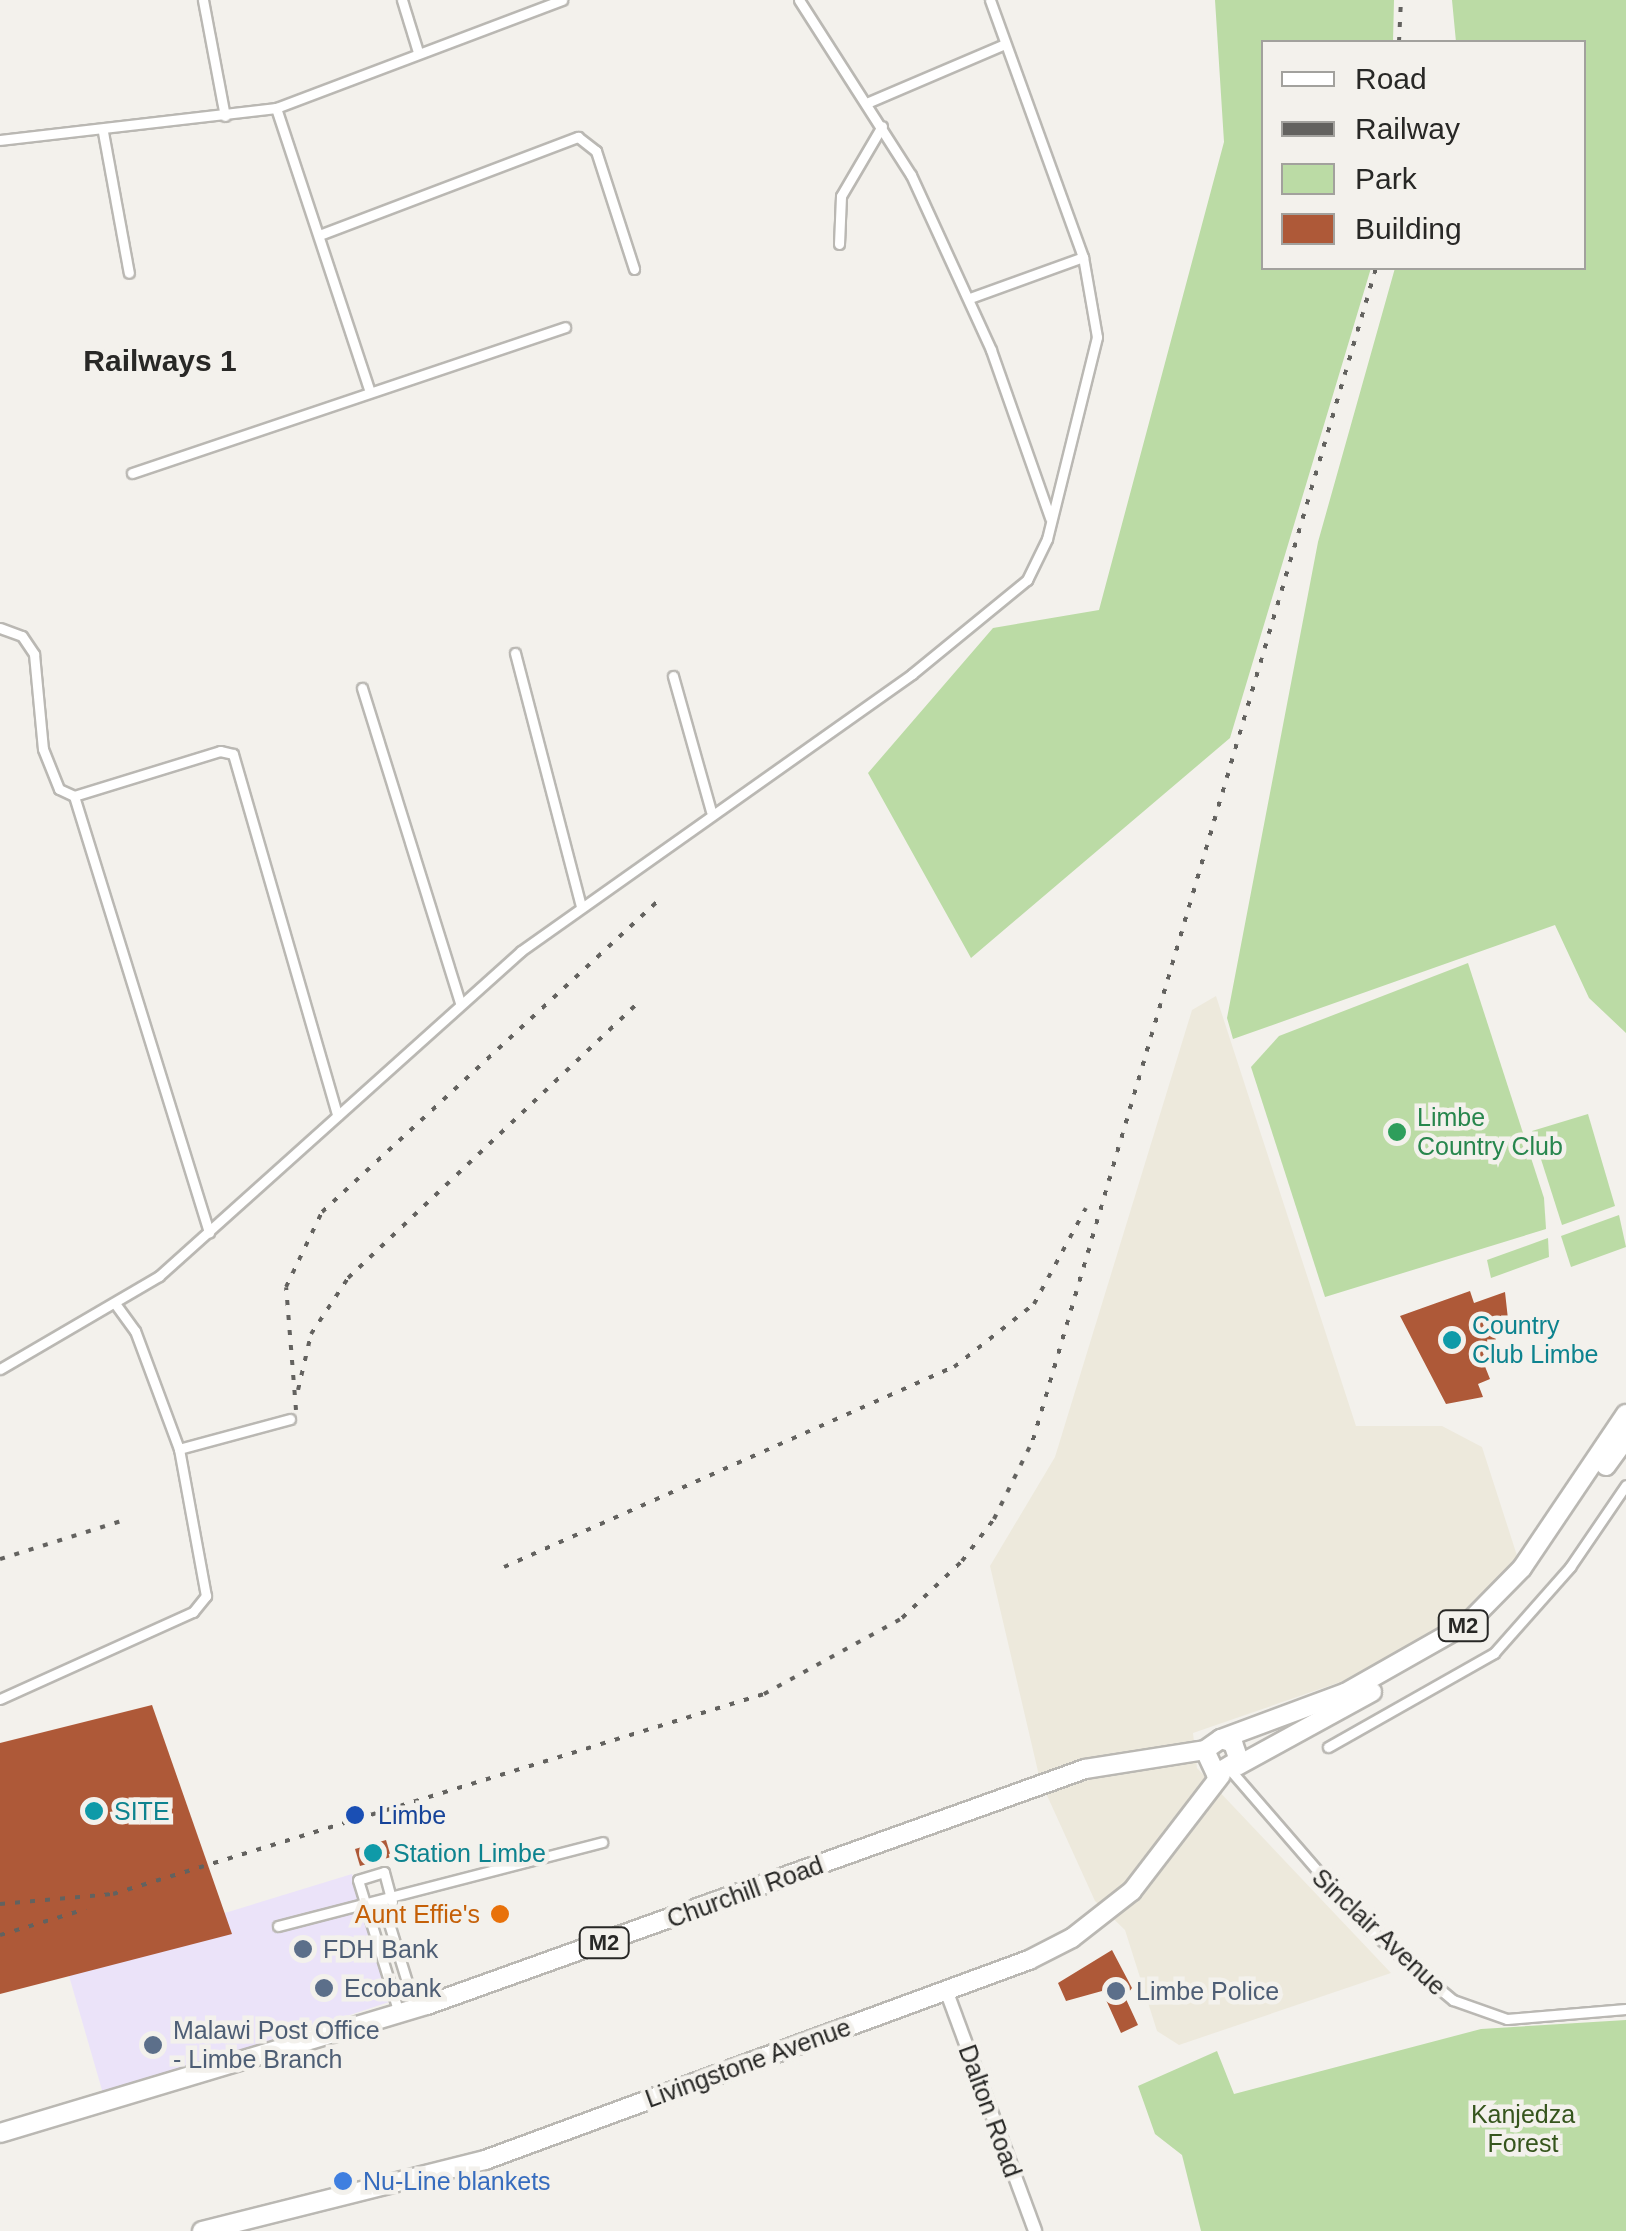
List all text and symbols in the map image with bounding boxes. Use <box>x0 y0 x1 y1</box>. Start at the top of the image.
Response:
legend <box>1261 40 1586 270</box>
text: Road <box>1355 62 1427 95</box>
text: Railway <box>1355 112 1460 145</box>
text: Park <box>1355 162 1417 195</box>
text: Building <box>1355 212 1462 245</box>
district label: Railways 1 <box>83 343 237 379</box>
place label: Limbe Country Club <box>1417 1103 1563 1162</box>
marker: Limbe Country Club <box>1386 1121 1408 1143</box>
place label: Country Club Limbe <box>1472 1311 1598 1370</box>
marker: Country Club Limbe <box>1441 1329 1463 1351</box>
road number: M2 <box>1436 1609 1490 1643</box>
place label: SITE <box>114 1796 170 1826</box>
marker: SITE <box>83 1800 105 1822</box>
place label: Limbe <box>378 1800 446 1830</box>
marker: Limbe <box>342 1802 368 1828</box>
place label: Station Limbe <box>393 1838 546 1868</box>
marker: Station Limbe <box>362 1842 384 1864</box>
street label: Churchill Road <box>663 1850 827 1934</box>
street label: Sinclair Avenue <box>1305 1862 1453 2002</box>
place label: Aunt Effie's <box>355 1899 480 1929</box>
marker: Aunt Effie's <box>489 1903 511 1925</box>
road number: M2 <box>576 1926 632 1960</box>
place label: FDH Bank <box>323 1934 438 1964</box>
marker: FDH Bank <box>292 1938 314 1960</box>
place label: Ecobank <box>344 1973 441 2003</box>
place label: Limbe Police <box>1136 1976 1279 2006</box>
marker: Ecobank <box>313 1977 335 1999</box>
marker: Limbe Police <box>1105 1980 1127 2002</box>
street label: Livingstone Avenue <box>641 2012 855 2114</box>
place label: Malawi Post Office - Limbe Branch <box>173 2016 380 2075</box>
marker: Malawi Post Office - Limbe Branch <box>142 2034 164 2056</box>
street label: Dalton Road <box>952 2041 1028 2181</box>
park label: Kanjedza Forest <box>1471 2100 1575 2159</box>
place label: Nu-Line blankets <box>363 2166 551 2196</box>
marker: Nu-Line blankets <box>332 2170 354 2192</box>

